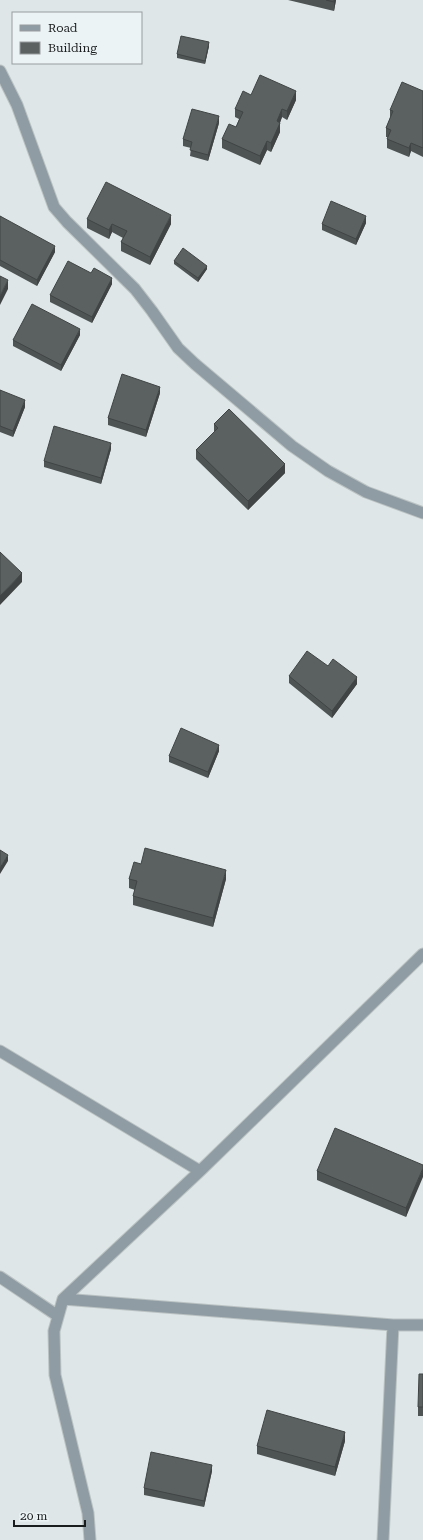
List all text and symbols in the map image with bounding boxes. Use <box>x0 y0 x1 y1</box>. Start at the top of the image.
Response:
legend <box>12 12 142 64</box>
text: Road <box>48 21 78 35</box>
text: Building <box>48 41 97 55</box>
scale bar <box>14 1502 85 1528</box>
text: 20 m <box>20 1509 47 1523</box>

